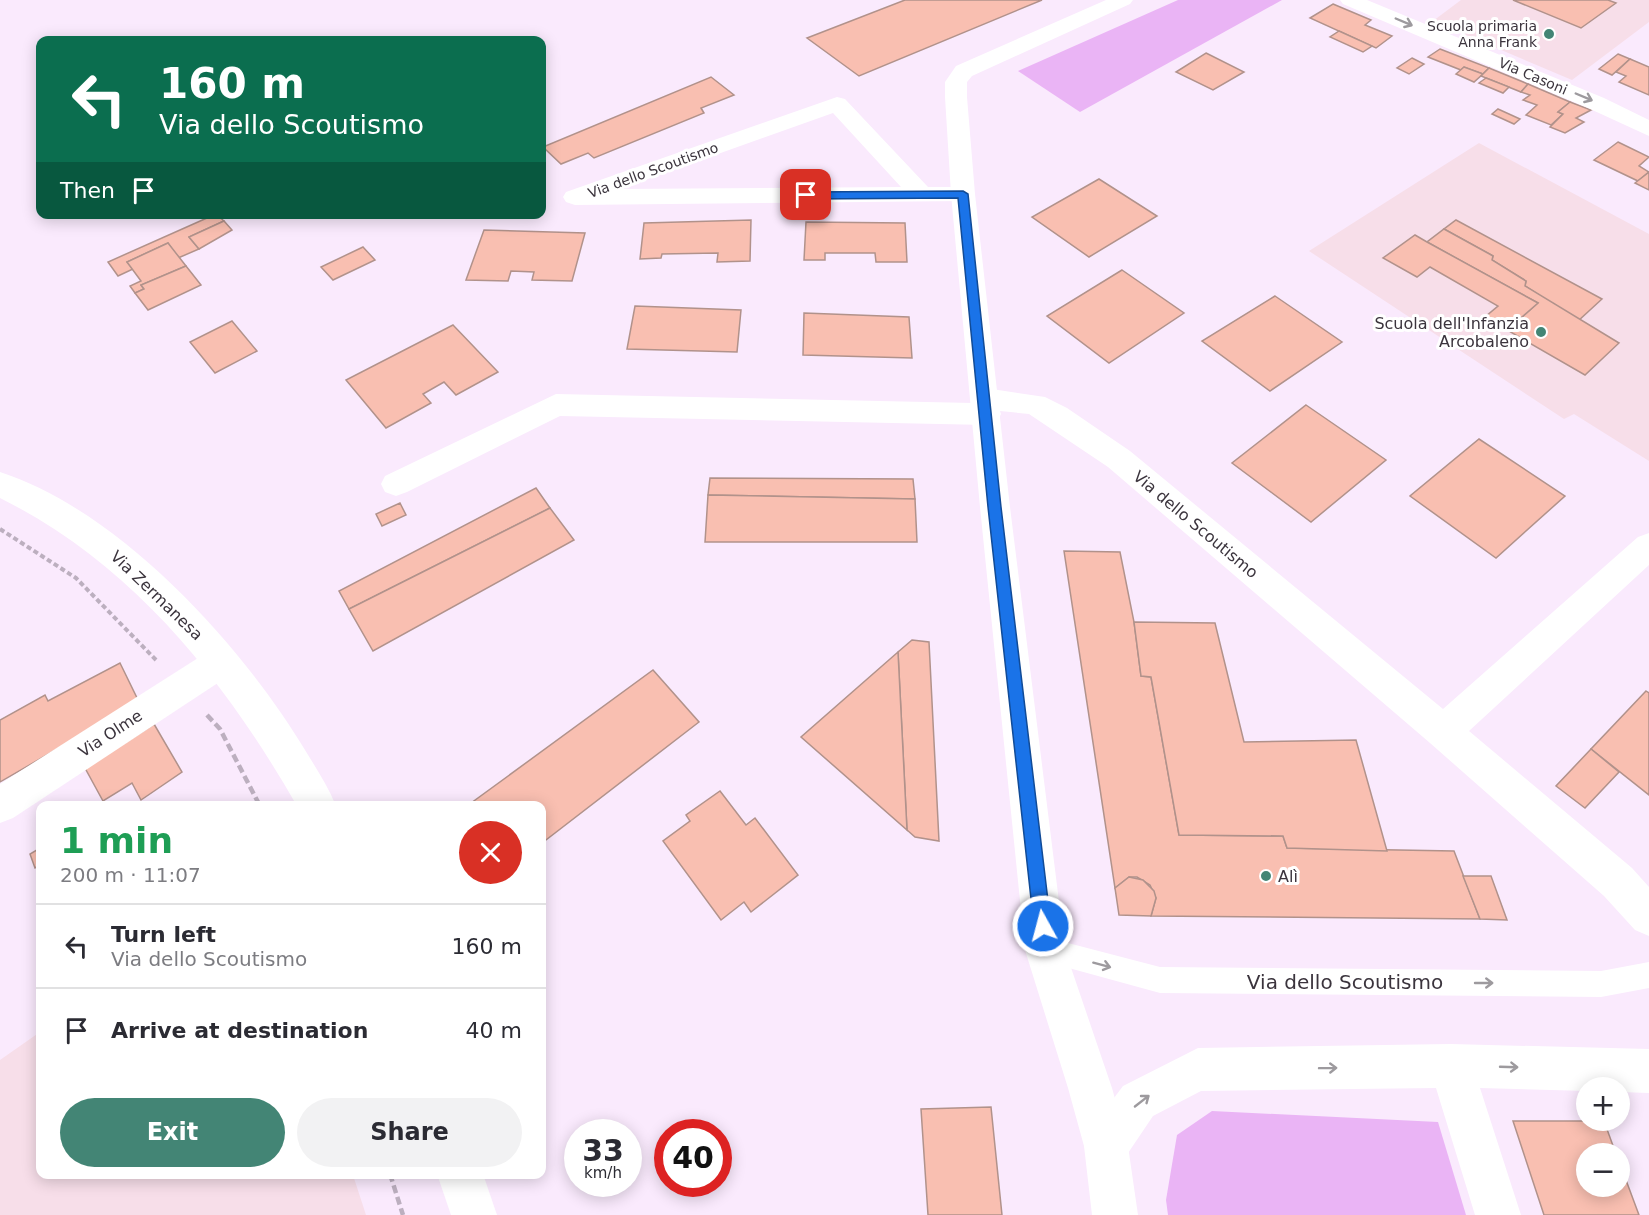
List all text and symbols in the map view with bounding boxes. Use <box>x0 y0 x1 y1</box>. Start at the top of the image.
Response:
one-way arrow <box>1394 17 1412 28</box>
place label: Scuola primaria Anna Frank <box>1427 18 1538 50</box>
marker: Scuola primaria Anna Frank <box>1542 27 1556 41</box>
street label: Via Casoni <box>1496 54 1570 98</box>
text: 160 m <box>159 59 305 108</box>
icon: left <box>60 60 138 138</box>
one-way arrow <box>1574 92 1592 103</box>
text: Via dello Scoutismo <box>159 109 424 140</box>
street label: Via dello Scoutismo <box>586 139 720 201</box>
pin <box>780 169 831 220</box>
icon: arrive <box>127 174 160 207</box>
text: Then <box>60 178 115 203</box>
icon: arrive <box>789 178 822 211</box>
place label: Scuola dell'Infanzia Arcobaleno <box>1374 314 1529 351</box>
marker: Scuola dell'Infanzia Arcobaleno <box>1534 325 1548 339</box>
street label: Via dello Scoutismo <box>1129 467 1262 582</box>
street label: Via Zermanesa <box>107 547 207 644</box>
street label: Via Olme <box>75 706 146 761</box>
text: 1 min <box>60 820 173 861</box>
button: close <box>459 821 522 884</box>
text: 200 m · 11:07 <box>60 863 201 887</box>
place label: Alì <box>1278 867 1298 886</box>
marker: Alì <box>1259 869 1273 883</box>
position arrow <box>1011 894 1075 958</box>
text: Turn left <box>111 922 216 947</box>
icon: left <box>60 930 93 963</box>
text: 160 m <box>452 934 522 959</box>
text: Via dello Scoutismo <box>111 947 307 971</box>
one-way arrow <box>1092 959 1111 971</box>
street label: Via dello Scoutismo <box>1247 970 1443 994</box>
one-way arrow <box>1473 977 1493 989</box>
icon: arrive <box>60 1014 93 1047</box>
text: Arrive at destination <box>111 1018 368 1043</box>
text: 40 m <box>466 1018 522 1043</box>
one-way arrow <box>1499 1061 1519 1073</box>
one-way arrow <box>1318 1062 1338 1074</box>
map controls <box>1576 1077 1630 1197</box>
button: + <box>1576 1077 1630 1131</box>
one-way arrow <box>1134 1095 1150 1108</box>
button: Exit <box>60 1098 285 1167</box>
button: Share <box>297 1098 522 1167</box>
speed limit sign: 40 <box>654 1119 732 1197</box>
text: 33 <box>582 1133 624 1168</box>
button: − <box>1576 1143 1630 1197</box>
text: km/h <box>584 1164 622 1182</box>

